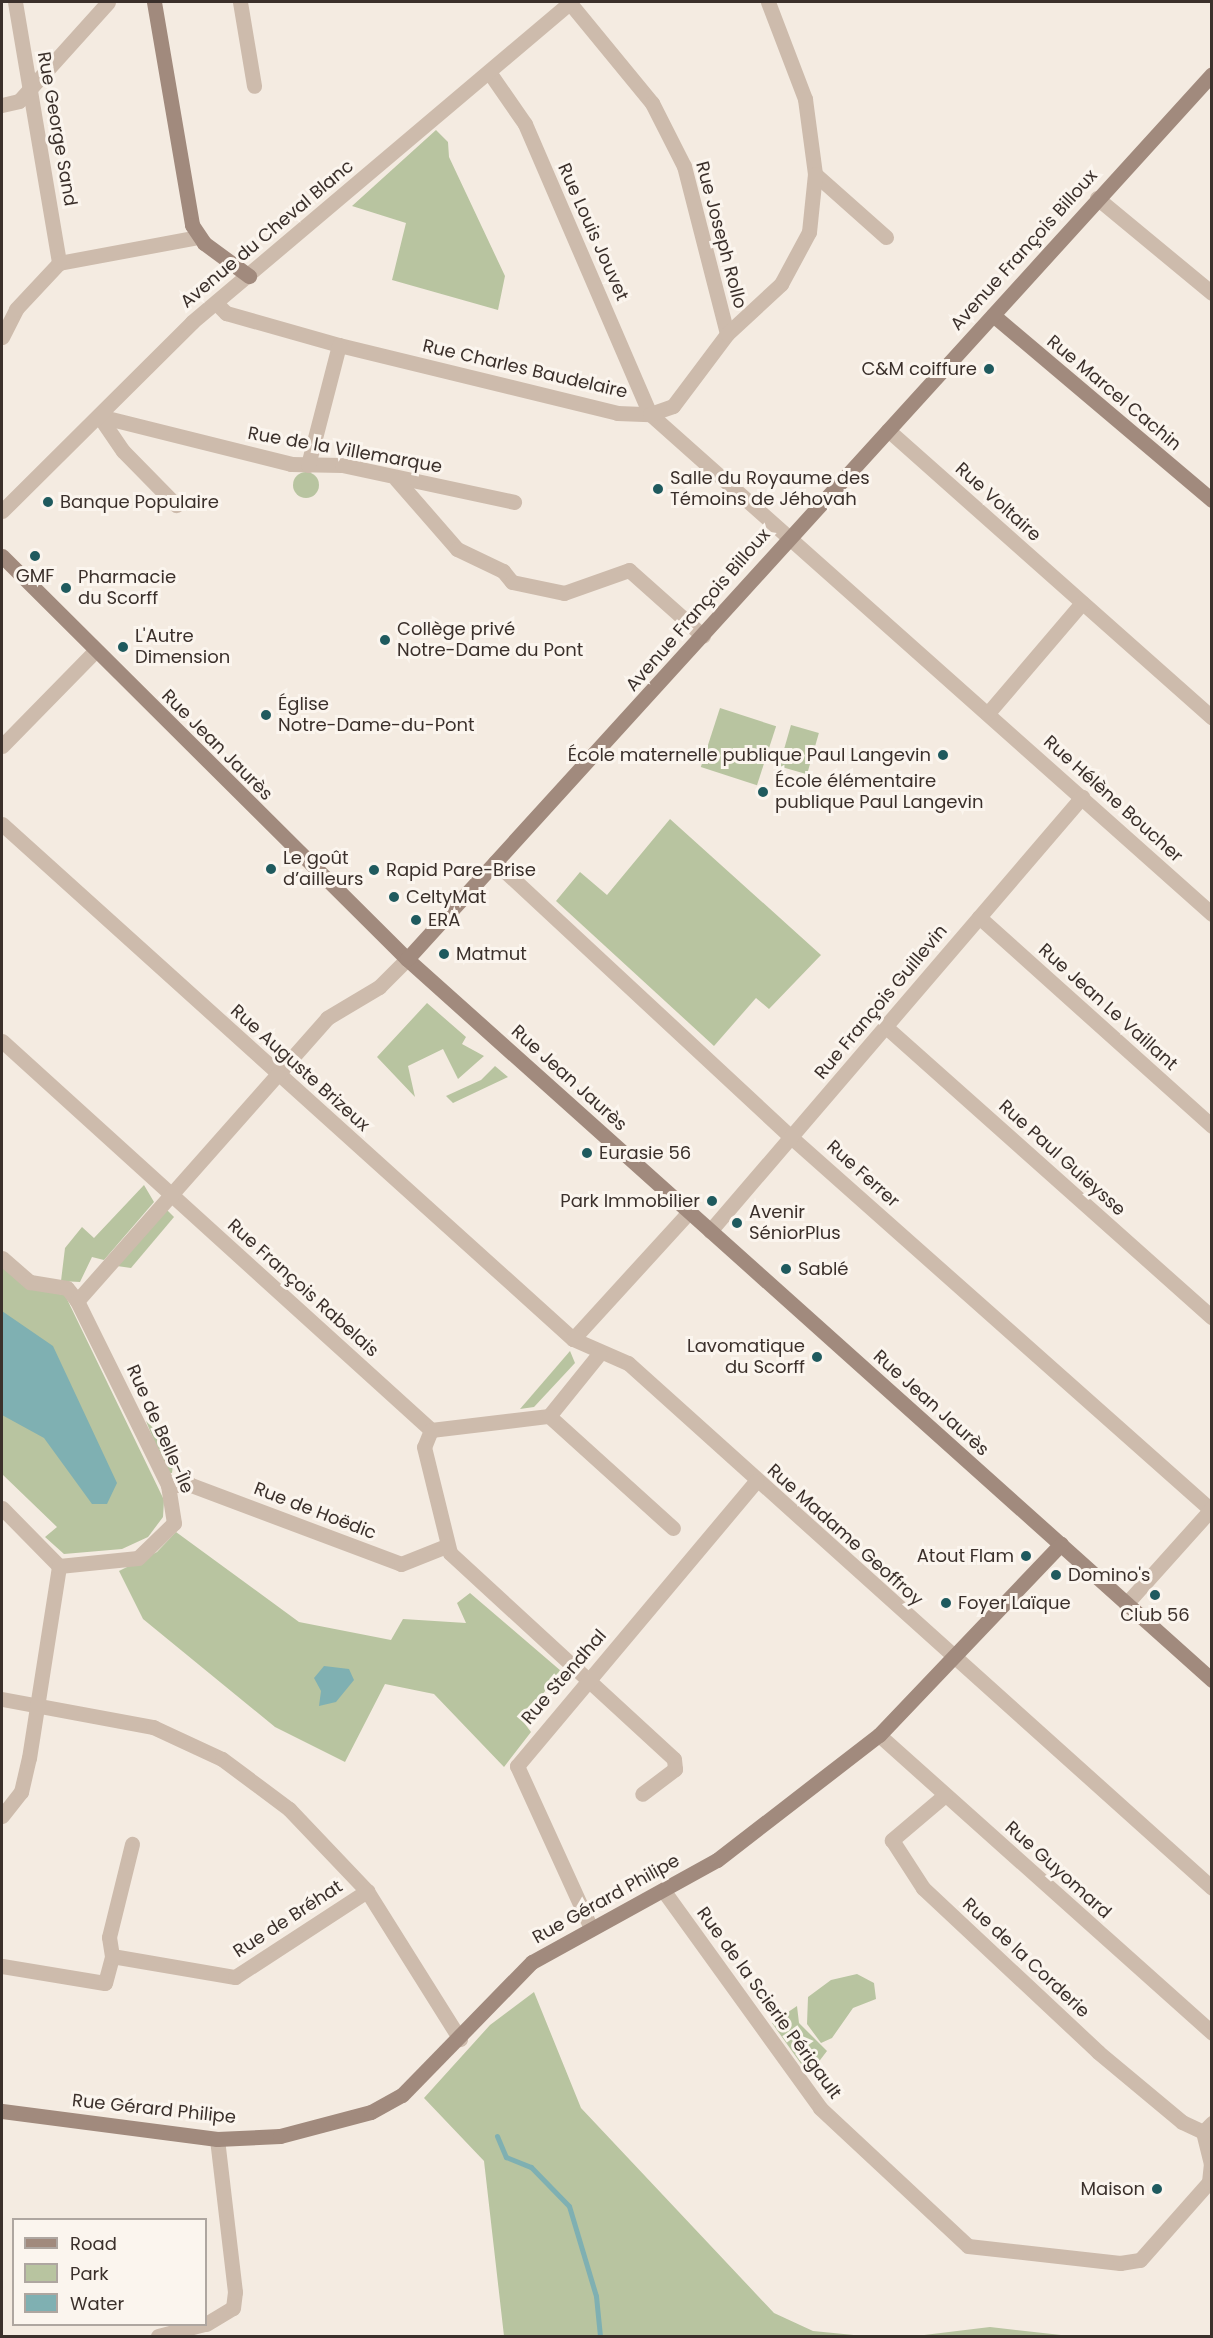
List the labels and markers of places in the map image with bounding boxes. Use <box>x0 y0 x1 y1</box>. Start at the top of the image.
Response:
place label: C&M coiffure <box>861 358 977 380</box>
marker: C&M coiffure <box>982 362 996 376</box>
place label: Salle du Royaume des Témoins de Jéhovah <box>670 468 870 510</box>
marker: Salle du Royaume des Témoins de Jéhovah <box>651 482 665 496</box>
place label: Banque Populaire <box>60 491 219 513</box>
marker: Banque Populaire <box>41 495 55 509</box>
marker: GMF <box>28 549 42 563</box>
place label: GMF <box>16 565 54 587</box>
place label: Pharmacie du Scorff <box>78 567 176 610</box>
marker: Pharmacie du Scorff <box>59 581 73 595</box>
place label: Collège privé Notre-Dame du Pont <box>397 619 583 662</box>
place label: L'Autre Dimension <box>135 626 230 668</box>
marker: Collège privé Notre-Dame du Pont <box>378 633 392 647</box>
marker: L'Autre Dimension <box>116 640 130 654</box>
place label: Église Notre-Dame-du-Pont <box>278 694 475 736</box>
marker: Église Notre-Dame-du-Pont <box>259 708 273 722</box>
place label: École maternelle publique Paul Langevin <box>568 744 931 766</box>
marker: École maternelle publique Paul Langevin <box>936 748 950 762</box>
place label: École élémentaire publique Paul Langevin <box>775 771 984 814</box>
marker: École élémentaire publique Paul Langevin <box>756 785 770 799</box>
place label: Le goût d’ailleurs <box>283 848 363 890</box>
place label: Rapid Pare-Brise <box>386 859 536 881</box>
marker: Le goût d’ailleurs <box>264 862 278 876</box>
marker: Rapid Pare-Brise <box>367 863 381 877</box>
place label: CeltyMat <box>406 886 486 908</box>
marker: CeltyMat <box>387 890 401 904</box>
place label: ERA <box>428 909 460 931</box>
marker: ERA <box>409 913 423 927</box>
place label: Matmut <box>456 943 527 965</box>
marker: Matmut <box>437 947 451 961</box>
place label: Eurasie 56 <box>599 1142 691 1164</box>
marker: Eurasie 56 <box>580 1146 594 1160</box>
place label: Park Immobilier <box>560 1190 700 1212</box>
marker: Park Immobilier <box>705 1194 719 1208</box>
place label: Avenir SéniorPlus <box>749 1202 841 1244</box>
marker: Avenir SéniorPlus <box>730 1216 744 1230</box>
place label: Sablé <box>798 1258 848 1280</box>
marker: Sablé <box>779 1262 793 1276</box>
place label: Lavomatique du Scorff <box>687 1336 805 1378</box>
marker: Lavomatique du Scorff <box>810 1350 824 1364</box>
place label: Atout Flam <box>917 1545 1014 1567</box>
marker: Atout Flam <box>1019 1549 1033 1563</box>
place label: Domino's <box>1068 1564 1151 1586</box>
marker: Domino's <box>1049 1568 1063 1582</box>
marker: Club 56 <box>1148 1588 1162 1602</box>
place label: Foyer Laïque <box>958 1592 1071 1614</box>
marker: Foyer Laïque <box>939 1596 953 1610</box>
place label: Club 56 <box>1120 1604 1190 1626</box>
place label: Maison <box>1080 2178 1145 2200</box>
marker: Maison <box>1150 2182 1164 2196</box>

